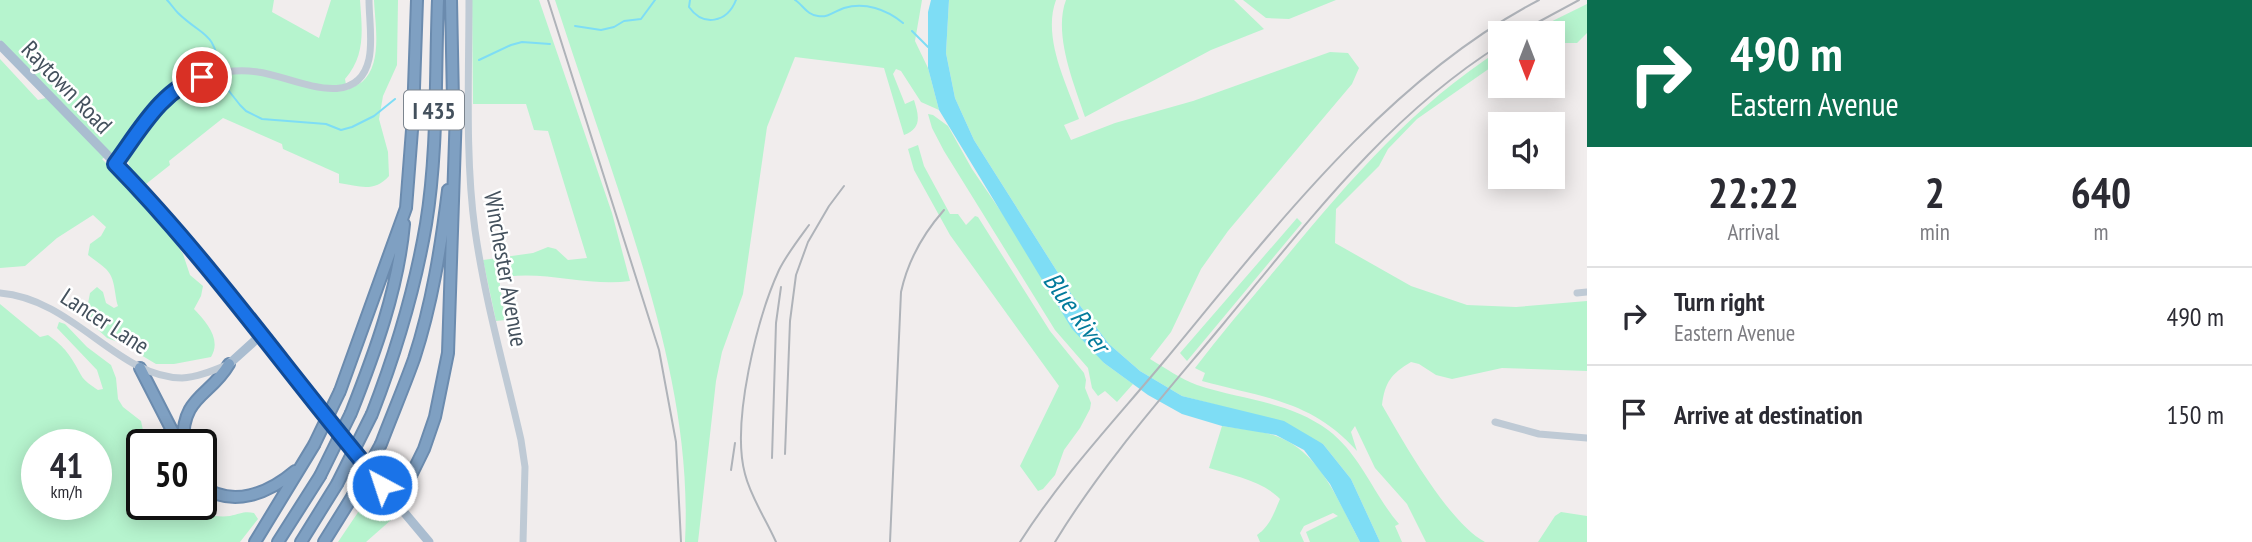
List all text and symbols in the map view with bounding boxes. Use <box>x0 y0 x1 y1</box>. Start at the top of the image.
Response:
north arrow <box>1488 21 1564 98</box>
map controls <box>1488 21 1565 189</box>
text: 490 m <box>1730 21 1843 85</box>
icon: right <box>1615 28 1706 119</box>
street label: Raytown Road <box>15 34 119 140</box>
pin <box>172 47 232 107</box>
icon: arrive <box>183 58 221 96</box>
text: Eastern Avenue <box>1730 83 1899 125</box>
road number: I 435 <box>404 90 464 130</box>
button: sound <box>1488 112 1565 189</box>
text: 22:22 <box>1708 165 1799 220</box>
text: 2 <box>1925 165 1945 220</box>
text: 640 <box>2071 165 2131 220</box>
street label: Winchester Avenue <box>477 189 535 349</box>
text: Arrival <box>1727 217 1779 246</box>
text: min <box>1920 217 1950 246</box>
text: m <box>2093 217 2108 246</box>
water label: Blue River <box>1037 265 1120 362</box>
street label: Lancer Lane <box>55 281 155 361</box>
text: Turn right <box>1674 285 1765 318</box>
icon: right <box>1615 297 1653 335</box>
text: 490 m <box>2166 300 2224 333</box>
text: Eastern Avenue <box>1674 318 1795 347</box>
icon: arrive <box>1615 395 1653 433</box>
text: Arrive at destination <box>1674 398 1863 431</box>
text: 150 m <box>2166 398 2224 431</box>
speed limit sign: 50 <box>126 429 217 520</box>
text: 41 <box>50 442 83 488</box>
position arrow <box>345 448 419 522</box>
text: km/h <box>51 480 82 503</box>

